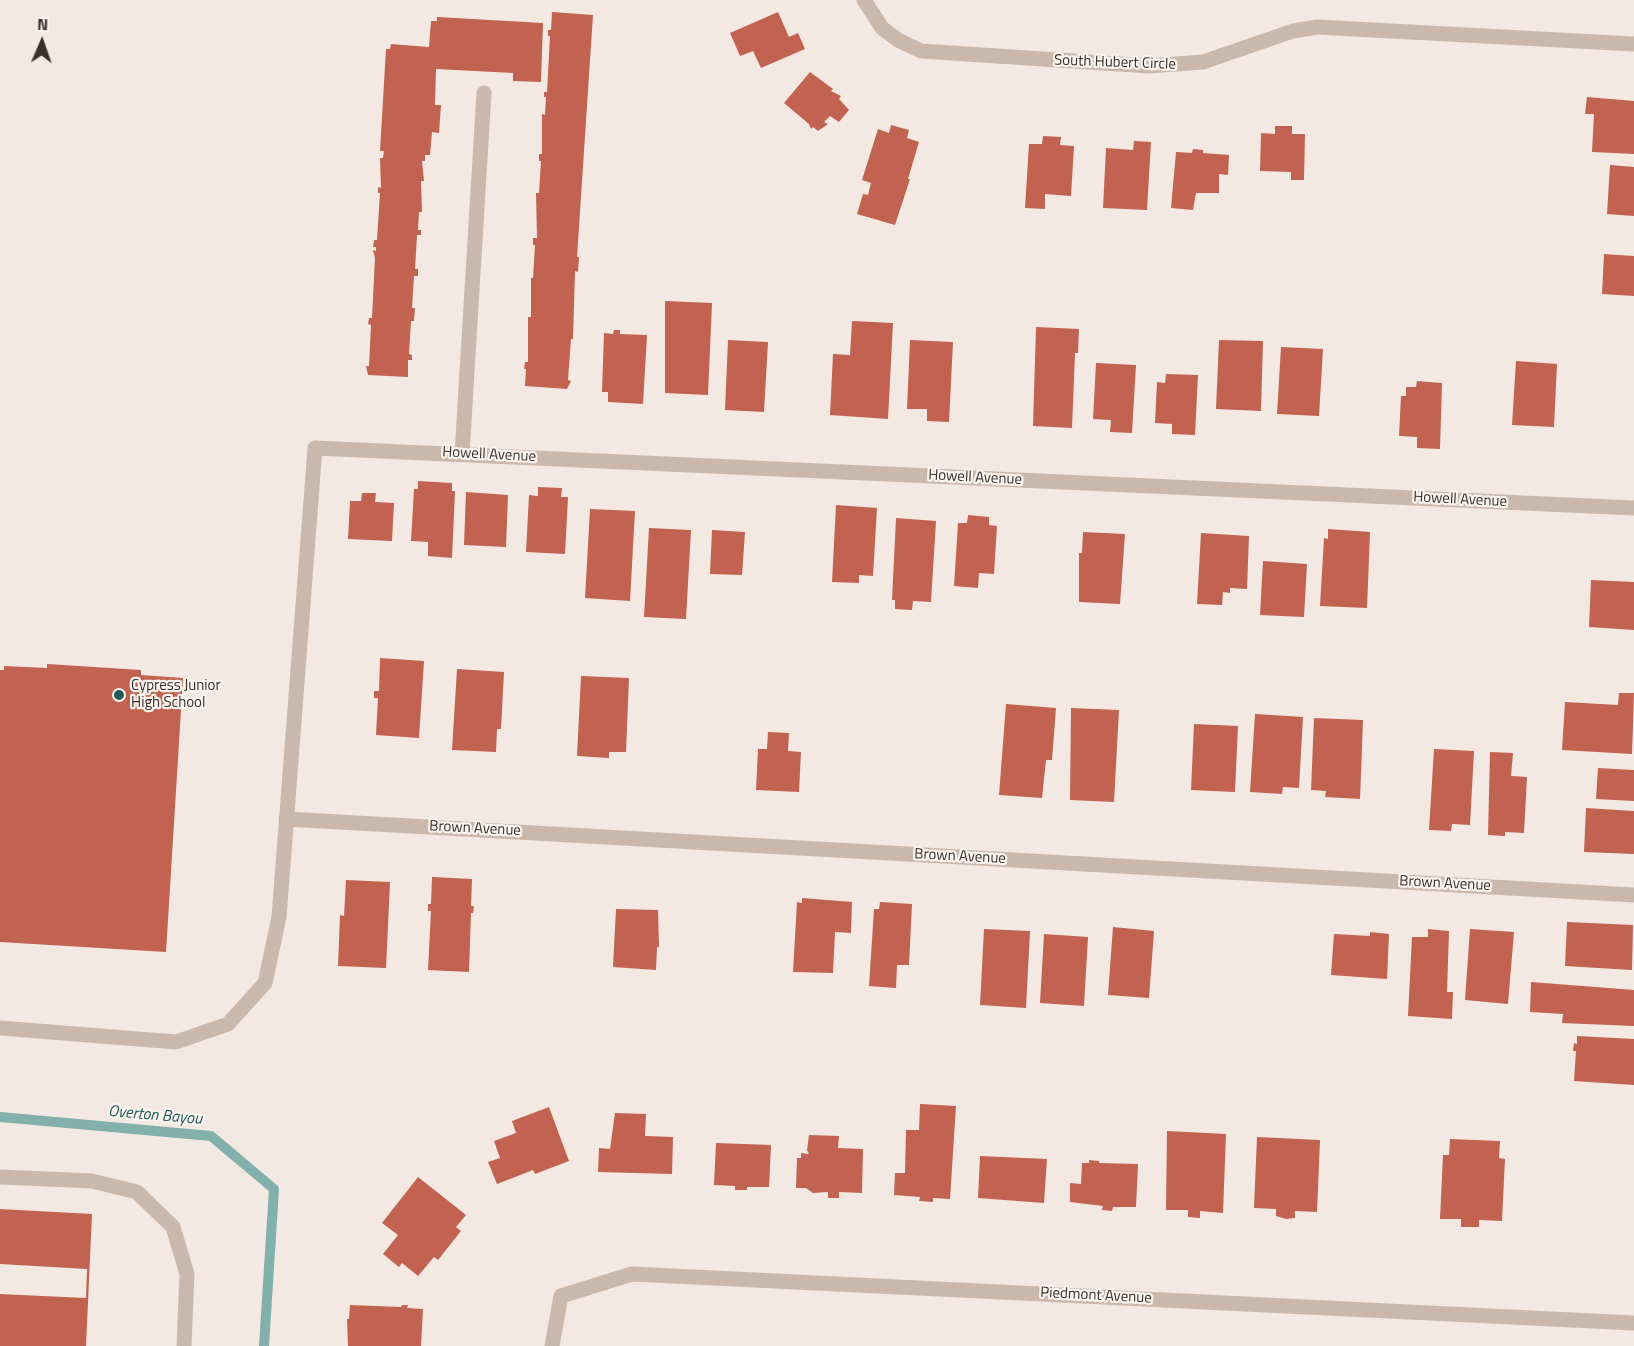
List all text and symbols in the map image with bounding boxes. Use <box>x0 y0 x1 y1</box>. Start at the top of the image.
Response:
north arrow <box>12 12 72 72</box>
text: N <box>37 12 49 36</box>
street label: South Hubert Circle <box>1054 52 1176 74</box>
street label: Howell Avenue <box>442 444 536 466</box>
street label: Howell Avenue <box>928 467 1022 489</box>
street label: Howell Avenue <box>1413 489 1507 511</box>
place label: Cypress Junior High School <box>131 677 221 712</box>
marker: Cypress Junior High School <box>112 688 126 702</box>
street label: Brown Avenue <box>429 818 521 840</box>
street label: Brown Avenue <box>914 846 1006 868</box>
street label: Brown Avenue <box>1399 873 1491 895</box>
water label: Overton Bayou <box>107 1102 203 1130</box>
street label: Piedmont Avenue <box>1040 1284 1152 1308</box>

